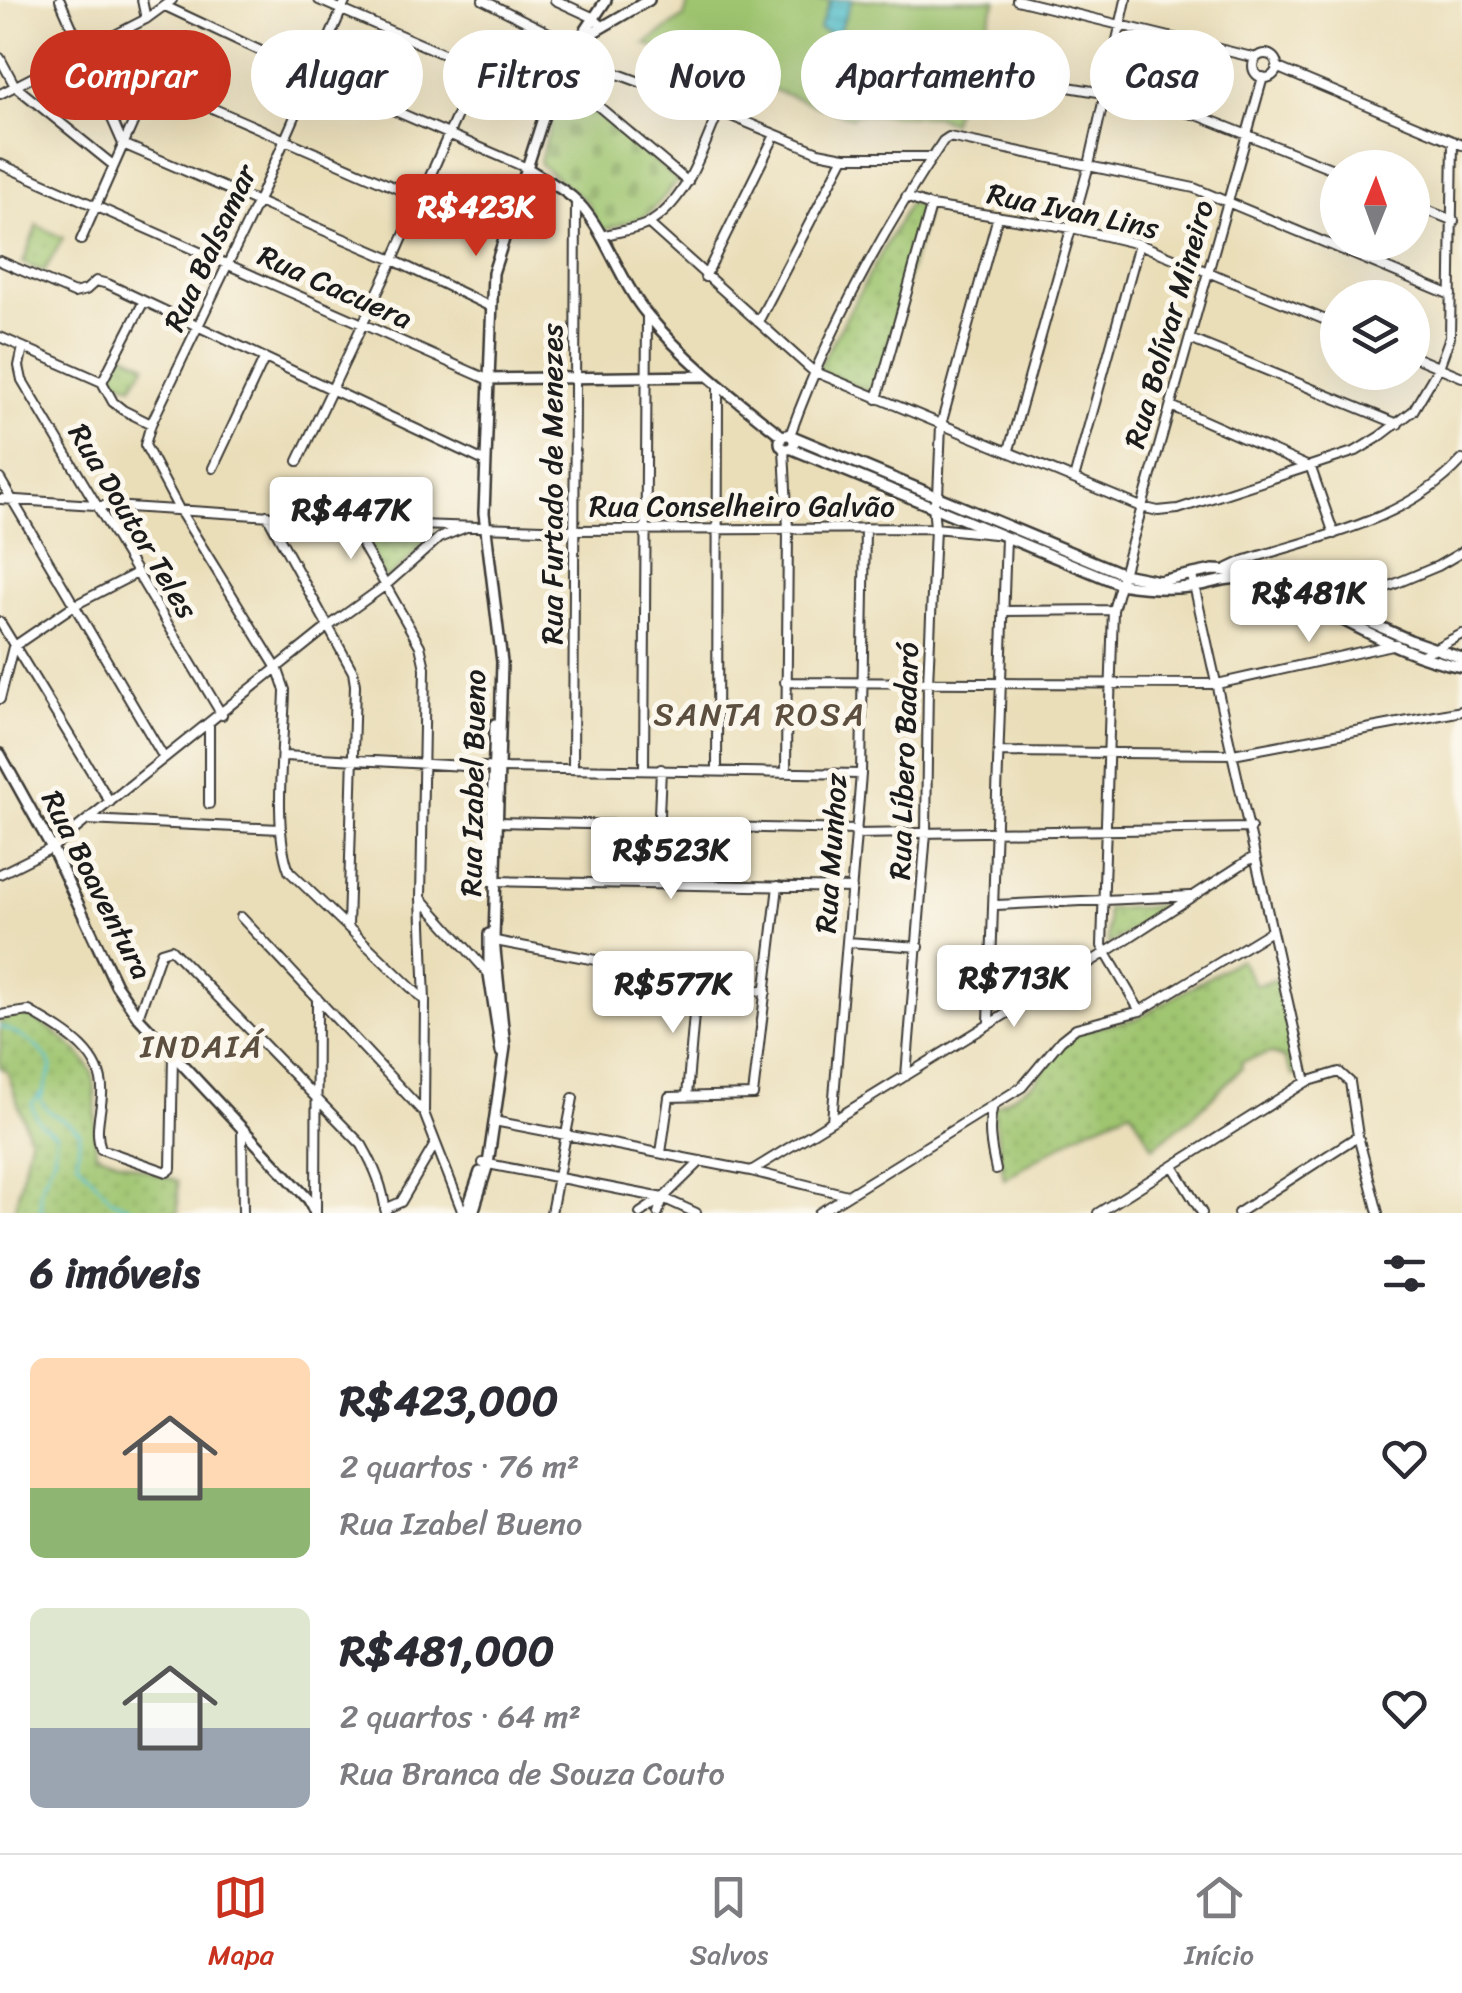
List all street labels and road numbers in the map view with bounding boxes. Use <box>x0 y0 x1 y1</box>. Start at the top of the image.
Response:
street label: Rua Balsamar <box>148 154 273 341</box>
street label: Rua Ivan Lins <box>982 166 1164 256</box>
street label: Rua Bolívar Mineiro <box>1108 193 1230 455</box>
street label: Rua Cacuera <box>249 229 421 345</box>
street label: Rua Furtado de Menezes <box>525 323 579 644</box>
street label: Rua Doutor Teles <box>53 413 213 630</box>
street label: Rua Conselheiro Galvão <box>589 479 895 533</box>
street label: Rua Líbero Badaró <box>873 640 935 881</box>
street label: Rua Izabel Bueno <box>444 669 502 897</box>
street label: Rua Munhoz <box>798 770 864 935</box>
street label: Rua Boaventura <box>26 780 168 990</box>

